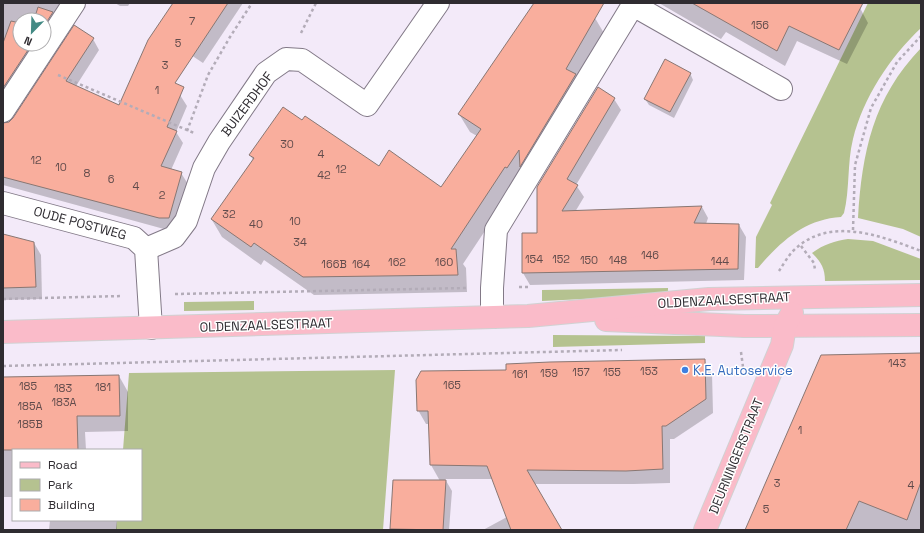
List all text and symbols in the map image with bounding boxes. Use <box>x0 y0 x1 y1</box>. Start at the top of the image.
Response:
north arrow <box>12 12 52 52</box>
house number: 7 <box>189 14 195 28</box>
house number: 156 <box>751 18 769 32</box>
text: N <box>22 33 34 49</box>
house number: 5 <box>175 36 182 50</box>
house number: 3 <box>162 58 169 72</box>
street label: BUIZERDHOF <box>217 68 277 140</box>
house number: 1 <box>155 83 159 97</box>
house number: 30 <box>280 137 294 151</box>
house number: 4 <box>318 147 325 161</box>
house number: 12 <box>30 153 42 167</box>
house number: 10 <box>55 160 67 174</box>
house number: 12 <box>335 162 347 176</box>
house number: 8 <box>84 166 91 180</box>
house number: 42 <box>317 168 331 182</box>
house number: 6 <box>108 172 115 186</box>
house number: 4 <box>133 179 140 193</box>
house number: 2 <box>159 188 166 202</box>
street label: OUDE POSTWEG <box>32 202 128 244</box>
house number: 32 <box>222 207 236 221</box>
house number: 10 <box>289 214 301 228</box>
house number: 40 <box>249 217 263 231</box>
house number: 34 <box>293 235 307 249</box>
house number: 146 <box>641 248 659 262</box>
house number: 154 <box>525 252 543 266</box>
house number: 152 <box>552 252 570 266</box>
house number: 150 <box>580 253 598 267</box>
house number: 148 <box>609 253 627 267</box>
house number: 144 <box>711 254 729 268</box>
house number: 162 <box>388 255 406 269</box>
house number: 160 <box>435 255 453 269</box>
house number: 166B <box>321 257 347 271</box>
house number: 164 <box>352 257 370 271</box>
street label: OLDENZAALSESTRAAT <box>657 288 791 312</box>
street label: OLDENZAALSESTRAAT <box>199 314 333 336</box>
house number: 143 <box>888 356 906 370</box>
place label: K.E. Autoservice <box>693 362 793 379</box>
house number: 153 <box>640 364 658 378</box>
house number: 157 <box>572 365 590 379</box>
house number: 155 <box>603 365 621 379</box>
marker: K.E. Autoservice <box>680 365 690 375</box>
house number: 159 <box>540 366 558 380</box>
house number: 161 <box>512 367 528 381</box>
house number: 165 <box>443 378 461 392</box>
house number: 185 <box>19 379 37 393</box>
house number: 181 <box>95 380 111 394</box>
house number: 183 <box>54 381 72 395</box>
house number: 183A <box>51 395 77 409</box>
street label: DEURNINGERSTRAAT <box>705 395 767 517</box>
house number: 185A <box>18 399 43 413</box>
house number: 185B <box>17 417 43 431</box>
house number: 1 <box>798 423 802 437</box>
legend <box>12 449 142 521</box>
text: Road <box>48 457 77 473</box>
house number: 3 <box>774 476 781 490</box>
text: Park <box>48 477 73 493</box>
house number: 4 <box>908 478 915 492</box>
text: Building <box>48 497 95 513</box>
house number: 5 <box>763 502 770 516</box>

